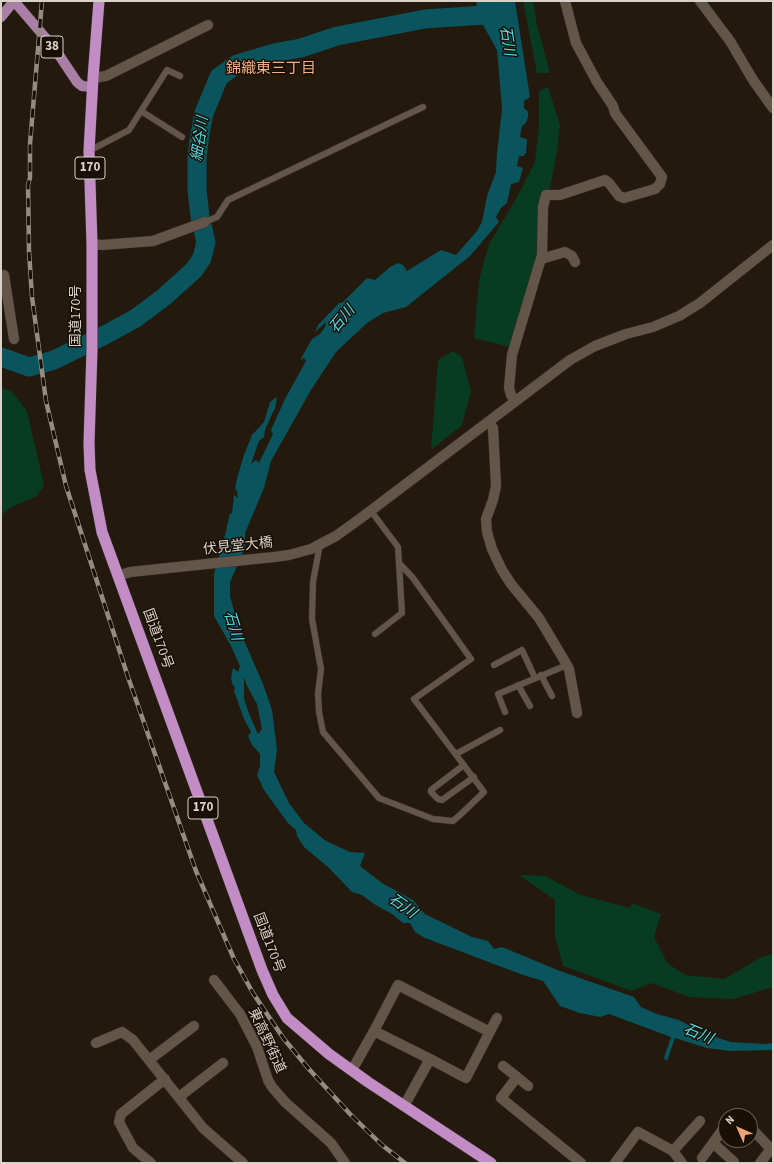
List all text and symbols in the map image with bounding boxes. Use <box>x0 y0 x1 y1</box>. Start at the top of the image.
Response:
water label: 石川 <box>495 25 517 57</box>
road number: 38 <box>41 36 63 58</box>
district label: 錦織東三丁目 <box>226 61 316 79</box>
water label: 細谷川 <box>189 115 213 163</box>
road number: 170 <box>75 157 105 179</box>
street label: 国道170号 <box>69 285 85 347</box>
water label: 石川 <box>326 303 360 337</box>
street label: 伏見堂大橋 <box>202 535 274 559</box>
street label: 国道170号 <box>138 607 176 671</box>
water label: 石川 <box>219 609 245 643</box>
road number: 170 <box>188 797 218 819</box>
water label: 石川 <box>385 891 419 923</box>
street label: 国道170号 <box>249 911 287 975</box>
street label: 東高野街道 <box>244 1006 288 1076</box>
water label: 石川 <box>681 1021 715 1049</box>
north arrow <box>718 1108 758 1148</box>
text: N <box>722 1112 738 1128</box>

